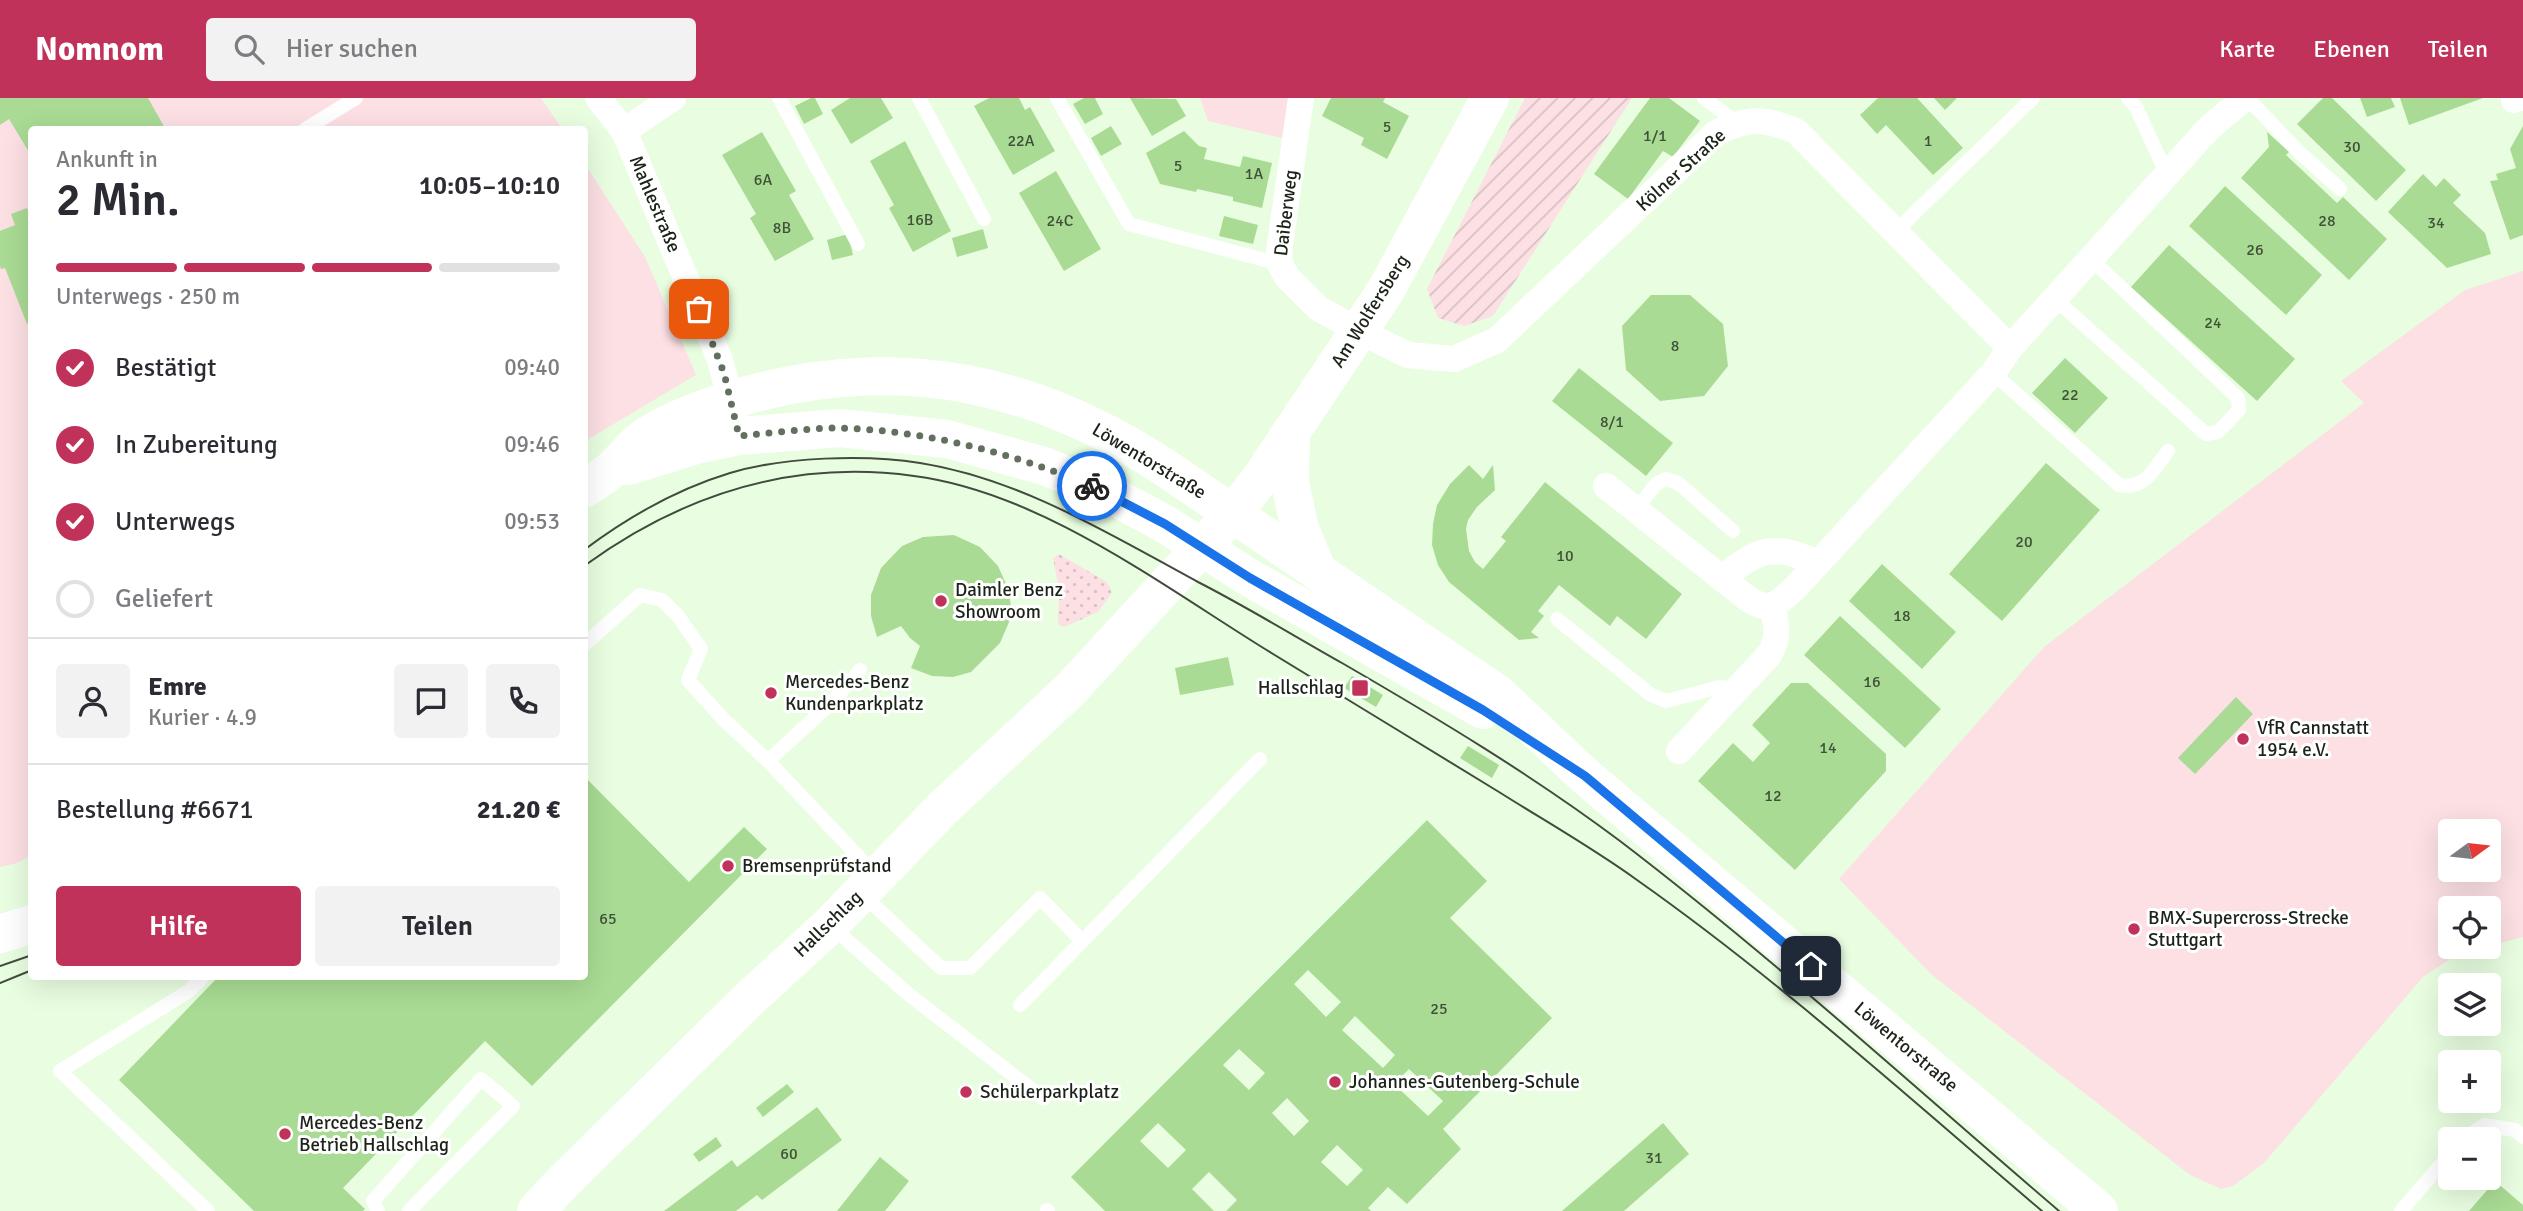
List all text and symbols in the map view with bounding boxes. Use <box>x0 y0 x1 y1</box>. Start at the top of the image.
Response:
search box <box>206 18 696 81</box>
text: Nomnom <box>35 29 164 70</box>
icon: search <box>230 30 268 68</box>
text: Hier suchen <box>286 33 418 65</box>
text: Karte <box>2219 34 2275 64</box>
text: Ebenen <box>2313 34 2390 64</box>
text: Teilen <box>2428 34 2488 64</box>
house number: 5 <box>1383 117 1391 137</box>
street label: Kölner Straße <box>1631 123 1731 217</box>
house number: 1/1 <box>1643 126 1667 146</box>
house number: 22A <box>1007 131 1035 151</box>
house number: 1 <box>1924 131 1932 151</box>
house number: 30 <box>2343 137 2361 157</box>
text: Ankunft in <box>56 145 158 174</box>
street label: Mahlestraße <box>624 152 686 256</box>
house number: 5 <box>1174 156 1182 176</box>
house number: 1A <box>1245 164 1263 184</box>
street label: Daiberweg <box>1269 168 1303 258</box>
text: 10:05–10:10 <box>419 170 560 202</box>
house number: 6A <box>754 170 772 190</box>
text: 2 Min. <box>56 172 180 228</box>
house number: 16B <box>907 210 933 230</box>
house number: 24C <box>1047 211 1074 231</box>
house number: 28 <box>2318 211 2336 231</box>
house number: 34 <box>2427 213 2445 233</box>
house number: 8B <box>773 218 791 238</box>
house number: 26 <box>2246 240 2264 260</box>
street label: Am Wolfersberg <box>1326 250 1414 372</box>
pin <box>669 279 729 339</box>
text: Unterwegs · 250 m <box>56 282 240 311</box>
icon: bag <box>680 290 718 328</box>
house number: 24 <box>2204 313 2222 333</box>
house number: 8 <box>1671 336 1679 356</box>
icon: check <box>56 349 94 387</box>
text: Bestätigt <box>115 352 216 384</box>
text: 09:40 <box>504 353 560 382</box>
house number: 22 <box>2061 385 2079 405</box>
house number: 8/1 <box>1600 412 1624 432</box>
street label: Löwentorstraße <box>1088 418 1210 504</box>
icon: check <box>56 426 94 464</box>
text: In Zubereitung <box>115 429 278 461</box>
text: 09:46 <box>504 430 560 459</box>
courier <box>1057 451 1127 521</box>
icon: bike <box>1073 467 1111 505</box>
icon: check <box>56 503 94 541</box>
text: Unterwegs <box>115 506 235 538</box>
text: 09:53 <box>504 507 560 536</box>
house number: 20 <box>2015 532 2033 552</box>
house number: 10 <box>1556 546 1574 566</box>
place label: Daimler Benz Showroom <box>955 578 1063 624</box>
text: Geliefert <box>115 583 213 615</box>
marker: Daimler Benz Showroom <box>933 593 949 609</box>
house number: 18 <box>1893 606 1911 626</box>
button: person <box>56 664 130 738</box>
button: chat <box>394 664 468 738</box>
button: phone <box>486 664 560 738</box>
place label: Mercedes-Benz Kundenparkplatz <box>785 670 923 716</box>
text: Emre <box>148 671 207 703</box>
house number: 16 <box>1863 672 1881 692</box>
place label: Hallschlag <box>1258 676 1344 700</box>
marker: Hallschlag <box>1350 678 1370 698</box>
marker: Mercedes-Benz Kundenparkplatz <box>763 685 779 701</box>
text: Kurier · 4.9 <box>148 703 257 732</box>
place label: VfR Cannstatt 1954 e.V. <box>2257 716 2369 762</box>
marker: VfR Cannstatt 1954 e.V. <box>2235 731 2251 747</box>
house number: 14 <box>1819 738 1837 758</box>
house number: 12 <box>1764 786 1782 806</box>
text: Bestellung #6671 <box>56 794 253 826</box>
text: 21.20 € <box>477 794 560 826</box>
north arrow <box>2438 819 2501 882</box>
map controls <box>2438 819 2501 1190</box>
place label: Bremsenprüfstand <box>742 854 892 878</box>
marker: Bremsenprüfstand <box>720 858 736 874</box>
street label: Hallschlag <box>789 885 867 963</box>
button: Hilfe <box>56 886 301 966</box>
button: Teilen <box>315 886 560 966</box>
button: locate <box>2438 896 2501 959</box>
place label: BMX-Supercross-Strecke Stuttgart <box>2148 906 2349 952</box>
house number: 65 <box>599 909 617 929</box>
marker: BMX-Supercross-Strecke Stuttgart <box>2126 921 2142 937</box>
pin <box>1781 936 1841 996</box>
icon: home <box>1792 947 1830 985</box>
button: layers <box>2438 973 2501 1036</box>
street label: Löwentorstraße <box>1849 996 1963 1098</box>
house number: 25 <box>1430 999 1448 1019</box>
button: + <box>2438 1050 2501 1113</box>
place label: Johannes-Gutenberg-Schule <box>1349 1070 1580 1094</box>
marker: Johannes-Gutenberg-Schule <box>1327 1074 1343 1090</box>
place label: Schülerparkplatz <box>980 1080 1119 1104</box>
marker: Schülerparkplatz <box>958 1084 974 1100</box>
place label: Mercedes-Benz Betrieb Hallschlag <box>299 1111 449 1157</box>
marker: Mercedes-Benz Betrieb Hallschlag <box>277 1126 293 1142</box>
button: − <box>2438 1127 2501 1190</box>
house number: 60 <box>780 1144 798 1164</box>
house number: 31 <box>1645 1148 1663 1168</box>

